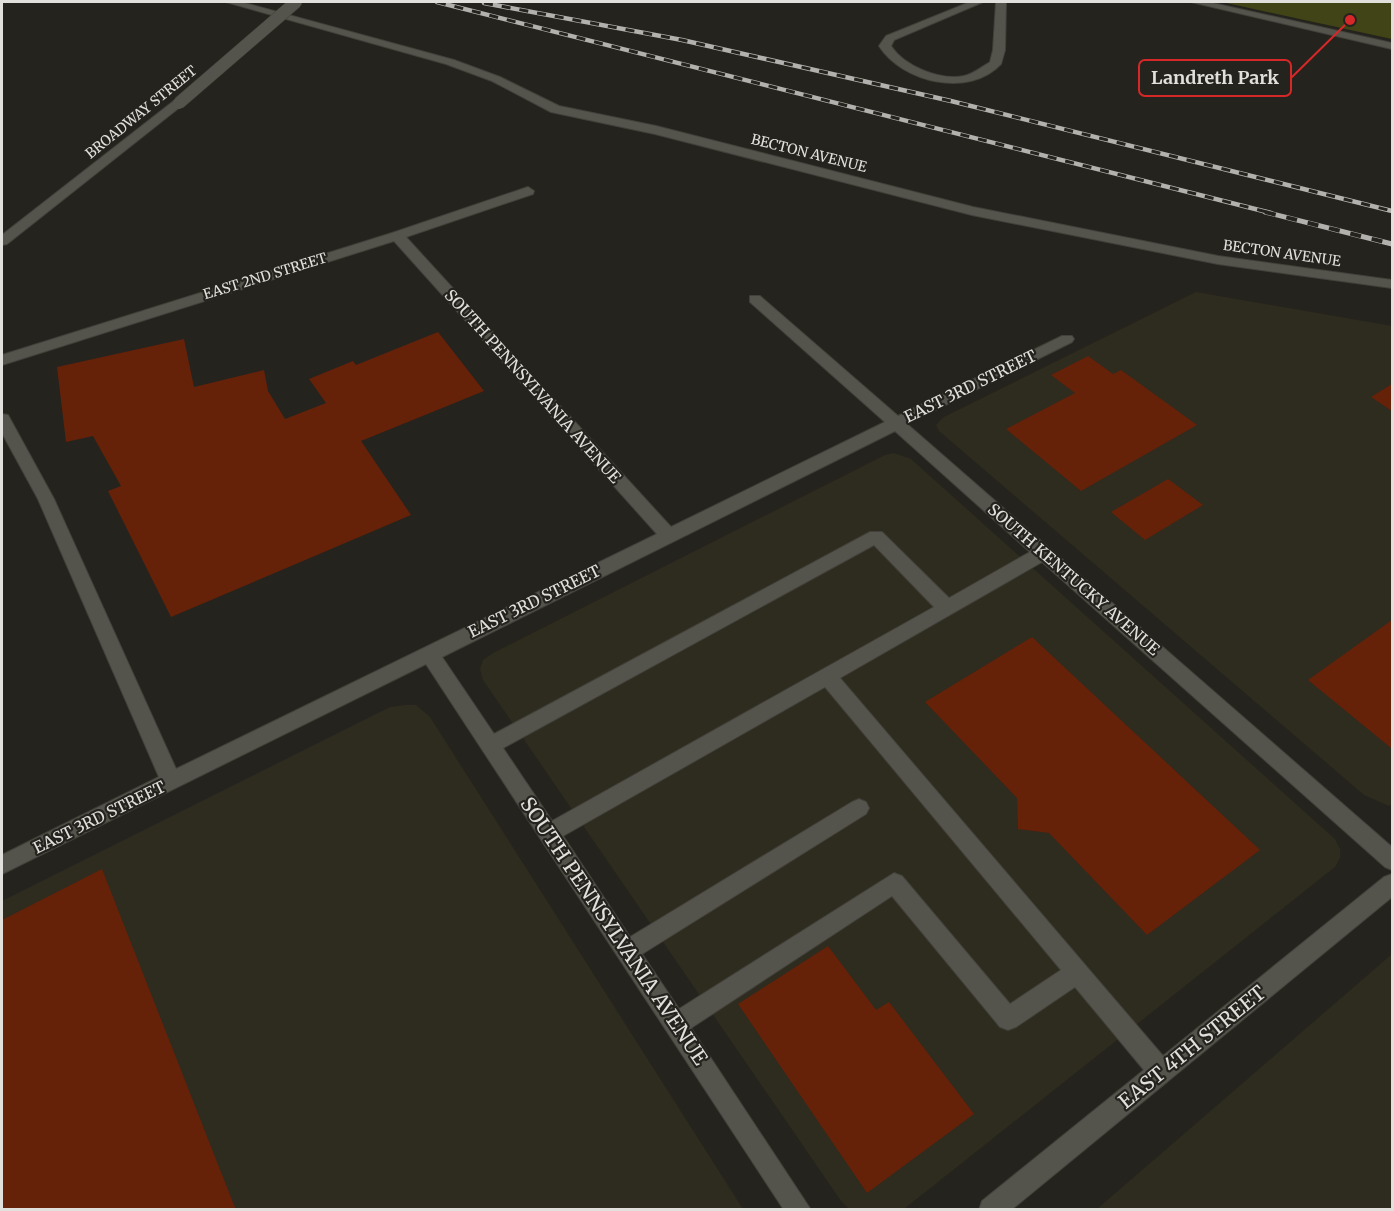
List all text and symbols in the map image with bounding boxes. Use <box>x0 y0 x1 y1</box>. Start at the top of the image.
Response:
callout: Landreth Park <box>1139 60 1291 96</box>
street label: BROADWAY STREET <box>82 61 200 162</box>
text: Landreth Park <box>1151 66 1279 89</box>
street label: BECTON AVENUE <box>749 130 869 176</box>
street label: BECTON AVENUE <box>1222 236 1342 270</box>
street label: EAST 2ND STREET <box>201 249 329 303</box>
street label: SOUTH PENNSYLVANIA AVENUE <box>441 285 626 488</box>
street label: EAST 3RD STREET <box>901 345 1039 427</box>
street label: SOUTH KENTUCKY AVENUE <box>984 499 1165 660</box>
street label: EAST 3RD STREET <box>465 560 603 642</box>
street label: EAST 3RD STREET <box>30 776 168 858</box>
street label: SOUTH PENNSYLVANIA AVENUE <box>515 792 714 1070</box>
street label: EAST 4TH STREET <box>1113 980 1270 1114</box>

